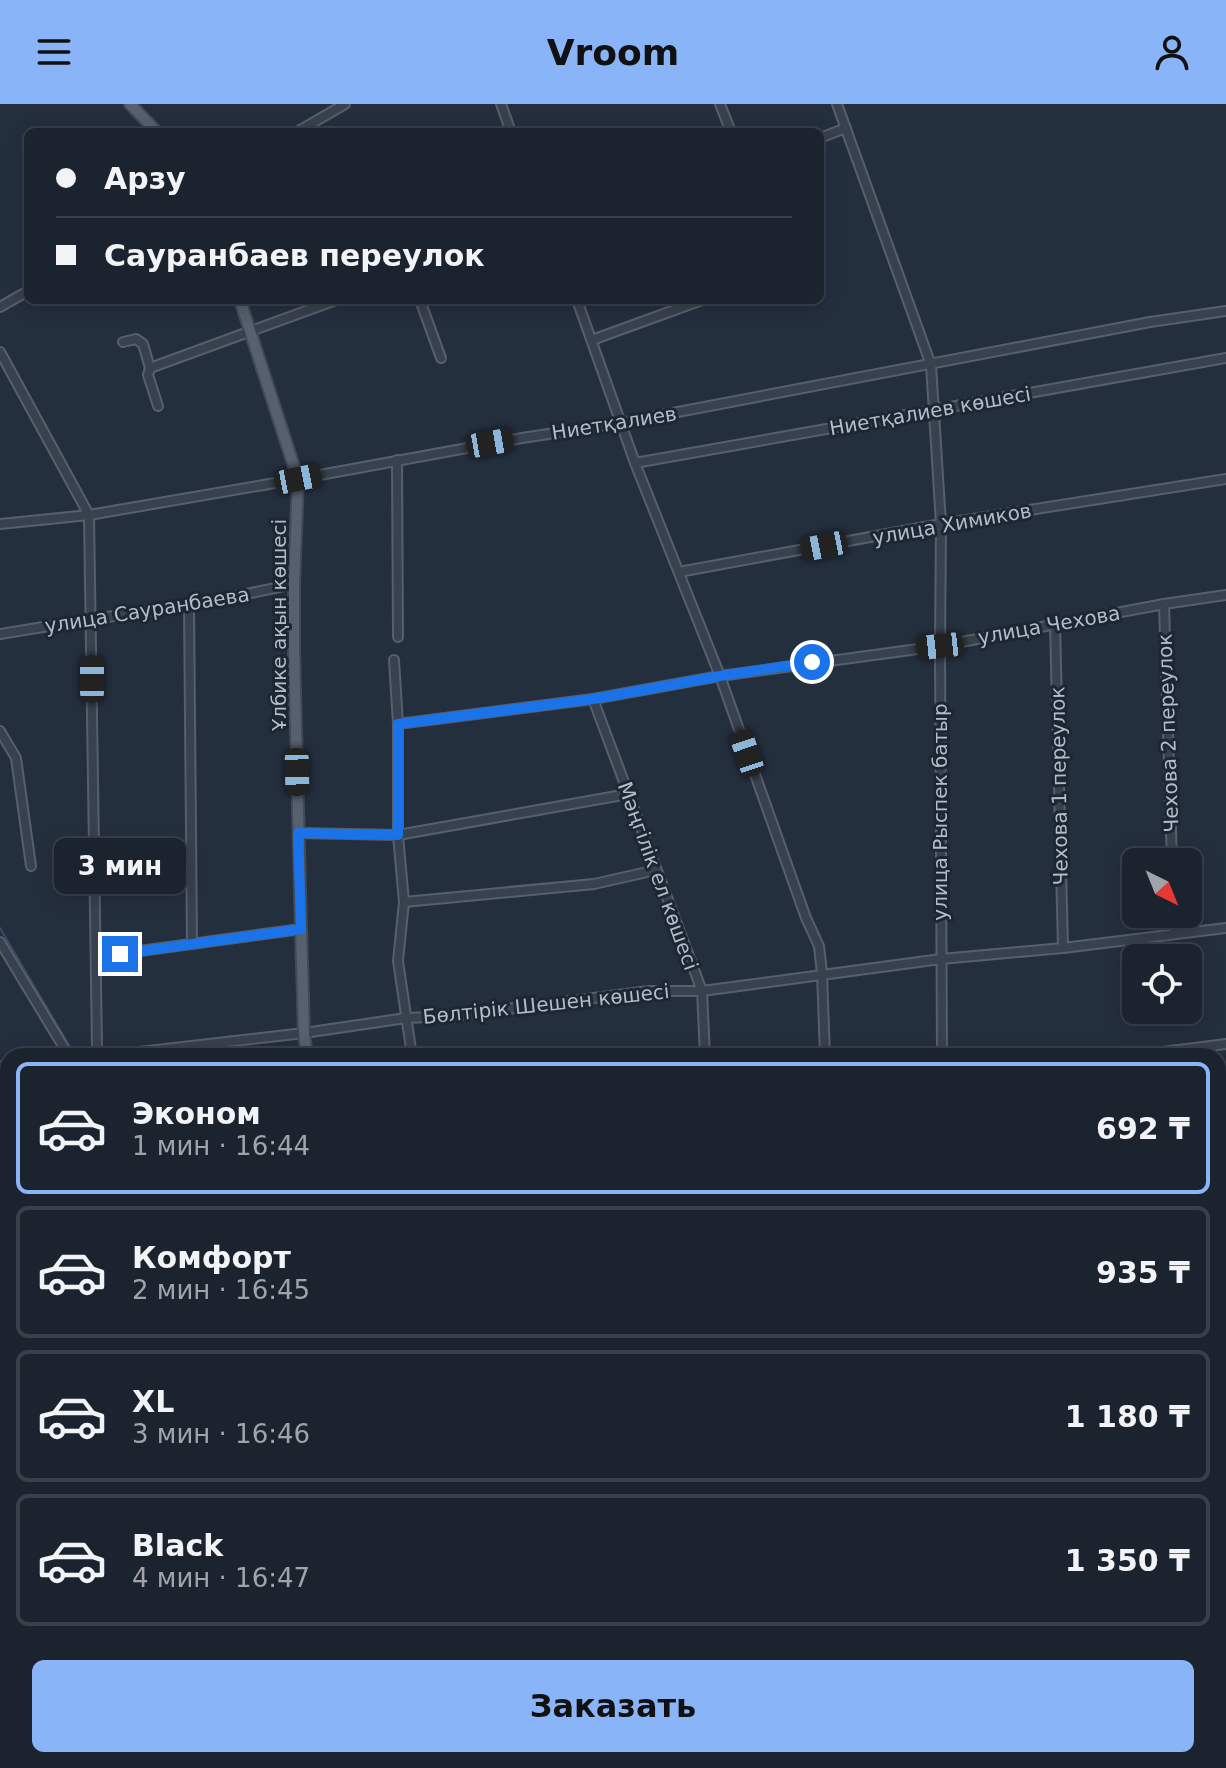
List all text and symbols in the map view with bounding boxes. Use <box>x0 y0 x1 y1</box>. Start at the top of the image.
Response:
icon: menu <box>32 30 76 74</box>
icon: person <box>1150 30 1194 74</box>
text: Vroom <box>547 32 679 73</box>
text: Арзу <box>104 161 186 196</box>
text: Сауранбаев переулок <box>104 238 485 273</box>
street label: Ниетқалиев көшесі <box>827 381 1033 441</box>
street label: Ниетқалиев <box>550 401 678 445</box>
car <box>464 427 516 459</box>
car <box>272 463 324 495</box>
street label: улица Химиков <box>871 498 1033 550</box>
street label: Ұлбике ақын көшесі <box>267 519 291 732</box>
car <box>798 530 850 562</box>
street label: улица Сауранбаева <box>43 582 251 638</box>
street label: улица Чехова <box>976 601 1122 649</box>
car <box>915 632 965 660</box>
street label: Чехова 2 переулок <box>1153 633 1183 833</box>
route start <box>794 644 830 680</box>
car <box>80 655 104 703</box>
street label: Чехова 1 переулок <box>1045 686 1073 886</box>
street label: улица Рыспек батыр <box>928 703 952 921</box>
car <box>728 726 766 780</box>
car <box>285 748 309 796</box>
street label: Мәңгілік ел көшесі <box>613 779 703 973</box>
callout: 3 мин <box>54 838 186 894</box>
north arrow <box>1122 848 1202 928</box>
map controls <box>1122 848 1202 1024</box>
text: 3 мин <box>78 851 162 881</box>
route end <box>102 936 138 972</box>
button: locate <box>1122 944 1202 1024</box>
street label: Бөлтірік Шешен көшесі <box>422 979 670 1029</box>
icon: car <box>36 1092 108 1164</box>
text: Эконом <box>132 1096 261 1131</box>
text: 692 ₸ <box>1096 1111 1190 1146</box>
text: 1 мин · 16:44 <box>132 1131 310 1161</box>
icon: car <box>36 1236 108 1308</box>
text: Комфорт <box>132 1240 291 1275</box>
text: 935 ₸ <box>1096 1255 1190 1290</box>
text: 2 мин · 16:45 <box>132 1275 310 1305</box>
icon: car <box>36 1380 108 1452</box>
text: XL <box>132 1384 174 1419</box>
text: 1 180 ₸ <box>1065 1399 1190 1434</box>
text: 3 мин · 16:46 <box>132 1419 310 1449</box>
icon: car <box>36 1524 108 1596</box>
text: Black <box>132 1528 223 1563</box>
text: 1 350 ₸ <box>1065 1543 1190 1578</box>
text: 4 мин · 16:47 <box>132 1563 310 1593</box>
button: Заказать <box>32 1660 1194 1752</box>

